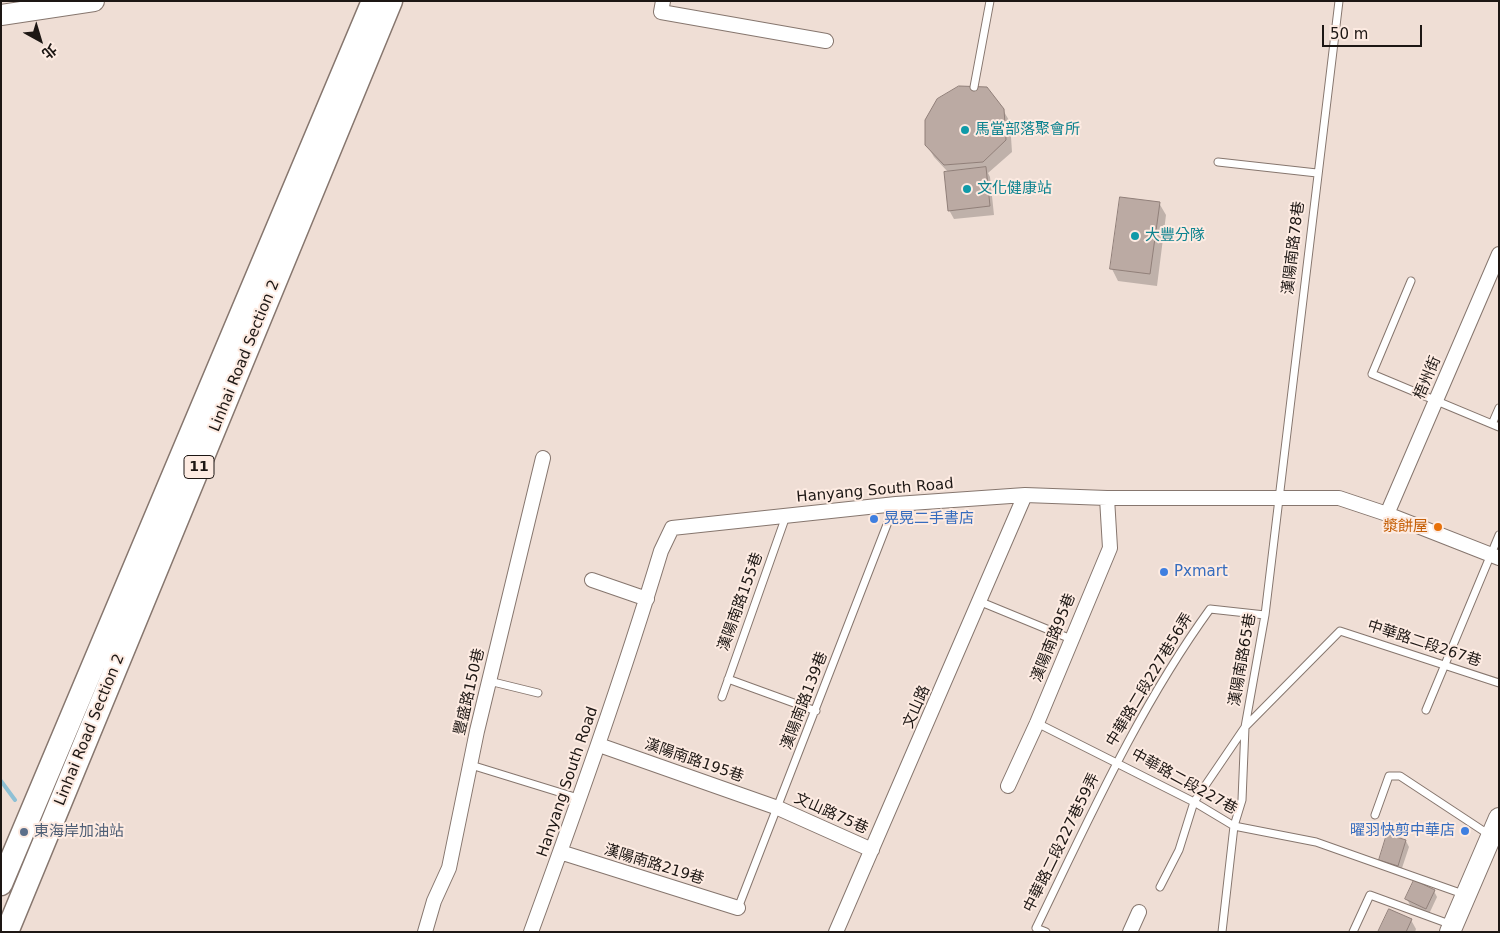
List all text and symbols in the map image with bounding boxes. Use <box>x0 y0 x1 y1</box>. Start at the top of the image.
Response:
north arrow <box>15 15 65 65</box>
scale bar <box>1325 15 1425 47</box>
text: 50 m <box>1330 25 1368 43</box>
text: 北 <box>39 41 60 62</box>
place label: 馬當部落聚會所 <box>975 121 1080 139</box>
marker: 馬當部落聚會所 <box>959 124 971 136</box>
place label: 文化健康站 <box>977 180 1052 198</box>
marker: 文化健康站 <box>961 183 973 195</box>
street label: 漢陽南路78巷 <box>1279 200 1309 296</box>
place label: 大豐分隊 <box>1145 227 1205 245</box>
marker: 大豐分隊 <box>1129 230 1141 242</box>
street label: Linhai Road Section 2 <box>206 277 284 435</box>
street label: 梧州街 <box>1411 354 1445 402</box>
road number: 11 <box>184 456 214 478</box>
street label: Hanyang South Road <box>796 475 954 507</box>
place label: 晃晃二手書店 <box>884 510 974 528</box>
marker: 晃晃二手書店 <box>868 513 880 525</box>
place label: 漿餅屋 <box>1383 518 1428 536</box>
marker: 漿餅屋 <box>1432 521 1444 533</box>
street label: 漢陽南路155巷 <box>715 550 767 654</box>
place label: Pxmart <box>1174 563 1228 581</box>
marker: Pxmart <box>1158 566 1170 578</box>
street label: 漢陽南路95巷 <box>1028 591 1080 685</box>
street label: 中華路二段227巷56弄 <box>1103 610 1197 750</box>
street label: 漢陽南路65巷 <box>1226 612 1260 708</box>
street label: 中華路二段267巷 <box>1365 617 1483 671</box>
street label: 豐盛路150巷 <box>451 647 489 737</box>
street label: 漢陽南路139巷 <box>778 649 832 753</box>
street label: Linhai Road Section 2 <box>51 651 129 809</box>
street label: 文山路 <box>900 683 934 731</box>
street label: Hanyang South Road <box>534 704 602 860</box>
street label: 漢陽南路195巷 <box>642 736 746 786</box>
street label: 中華路二段227巷 <box>1128 745 1240 819</box>
street label: 中華路二段227巷59弄 <box>1020 770 1104 916</box>
street label: 文山路75巷 <box>791 790 871 838</box>
place label: 曜羽快剪中華店 <box>1350 822 1455 840</box>
place label: 東海岸加油站 <box>34 823 124 841</box>
marker: 曜羽快剪中華店 <box>1459 825 1471 837</box>
marker: 東海岸加油站 <box>18 826 30 838</box>
street label: 漢陽南路219巷 <box>602 841 706 889</box>

